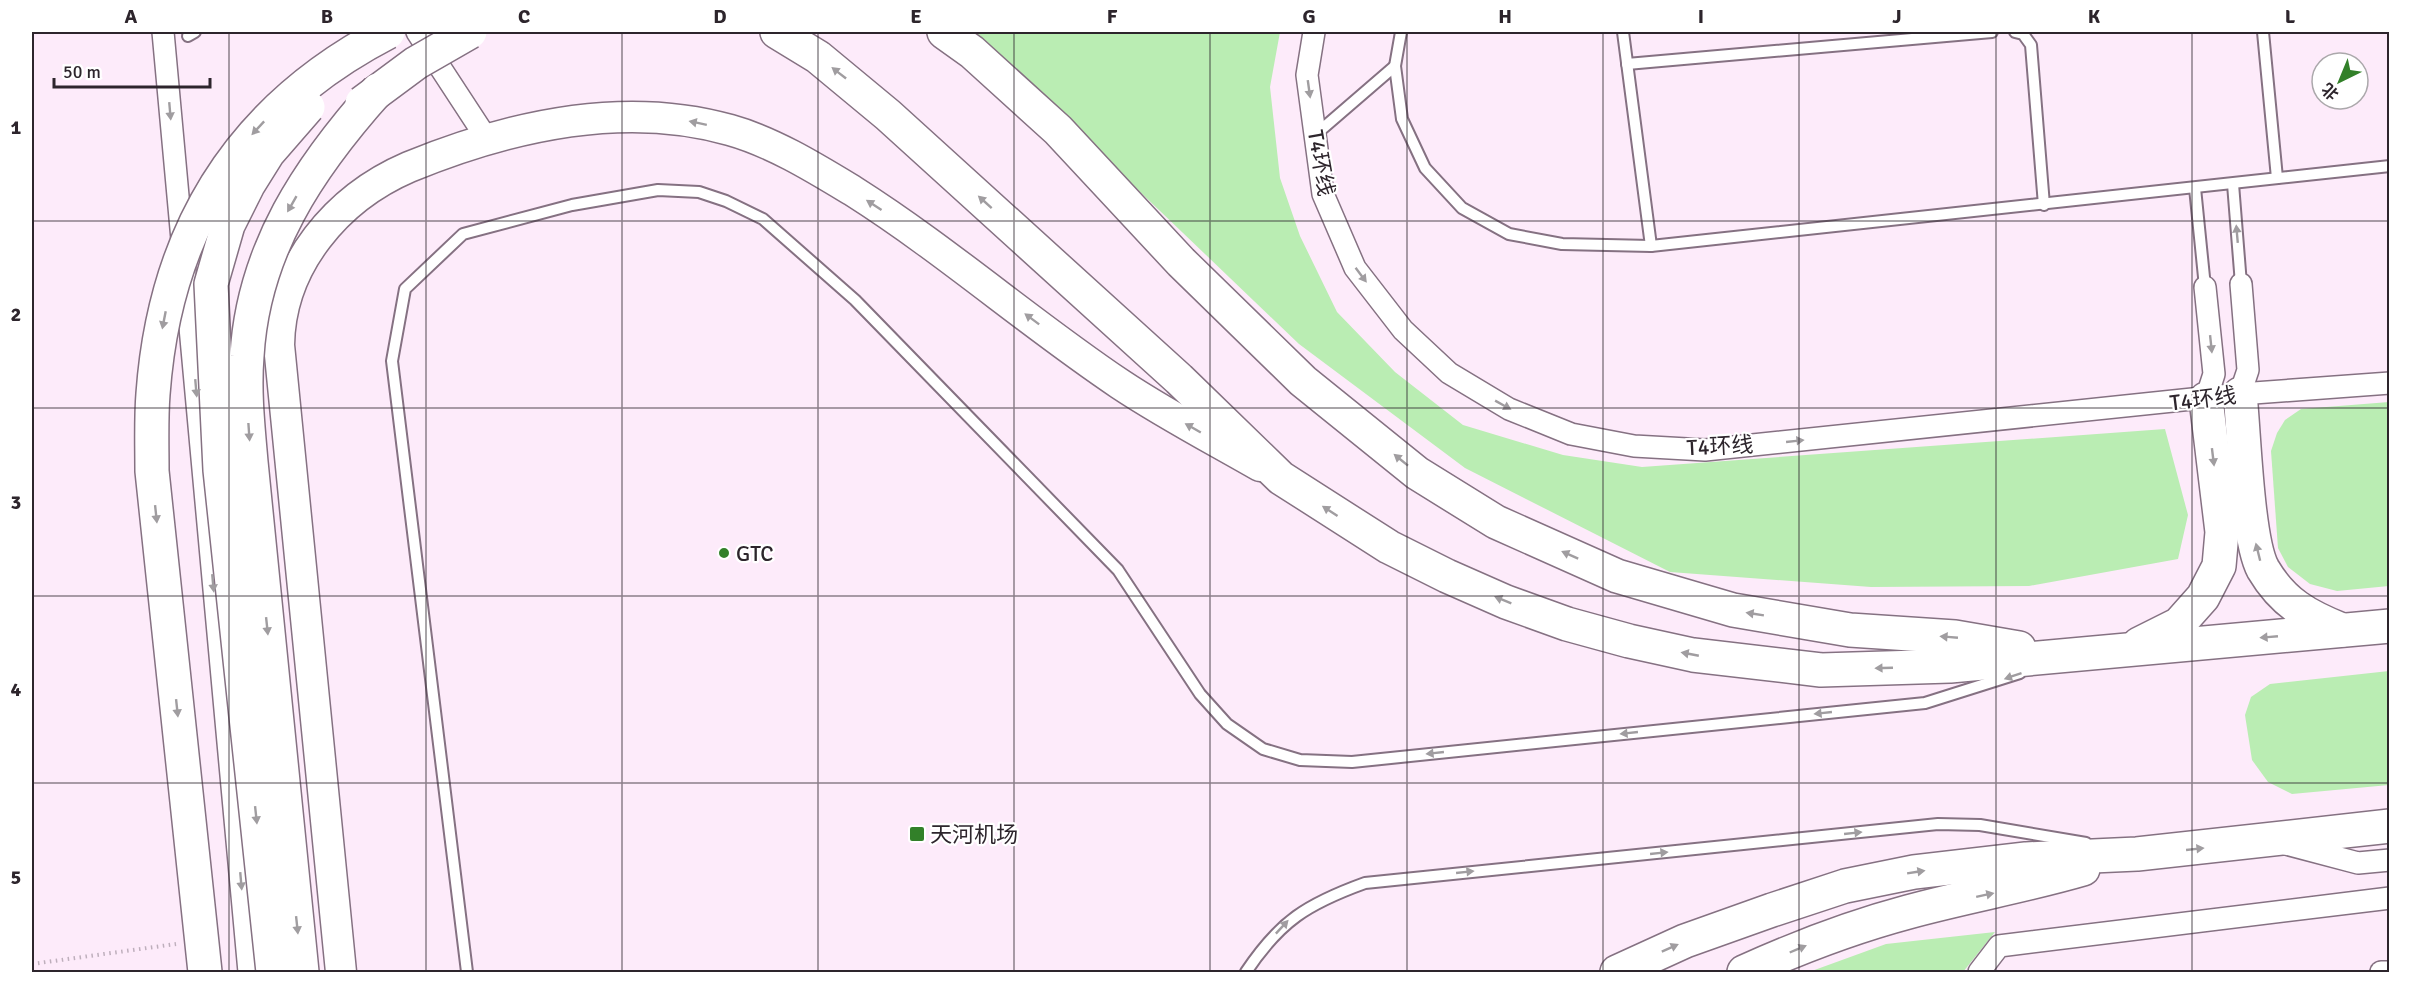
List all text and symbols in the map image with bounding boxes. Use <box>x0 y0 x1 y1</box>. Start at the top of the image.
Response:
text: A <box>125 4 138 29</box>
text: B <box>321 4 333 29</box>
text: C <box>518 4 530 29</box>
text: D <box>713 4 727 29</box>
text: E <box>910 4 922 29</box>
text: F <box>1107 4 1118 29</box>
text: G <box>1302 4 1316 29</box>
text: H <box>1498 4 1512 29</box>
text: I <box>1698 4 1704 29</box>
text: J <box>1892 4 1902 29</box>
text: K <box>2088 4 2101 29</box>
text: L <box>2285 4 2296 29</box>
scale bar <box>54 51 210 89</box>
north arrow <box>2310 51 2370 111</box>
text: 50 m <box>63 61 101 83</box>
one-way arrow <box>831 68 846 80</box>
text: 北 <box>2318 78 2343 104</box>
one-way arrow <box>1304 80 1313 99</box>
one-way arrow <box>165 101 175 120</box>
text: 1 <box>11 115 22 140</box>
one-way arrow <box>688 118 707 127</box>
one-way arrow <box>251 121 265 136</box>
street label: T4环线 <box>1302 128 1340 198</box>
one-way arrow <box>287 195 297 212</box>
one-way arrow <box>978 196 993 209</box>
one-way arrow <box>866 199 882 210</box>
one-way arrow <box>2232 225 2242 244</box>
one-way arrow <box>1354 267 1366 282</box>
text: 2 <box>11 302 21 327</box>
one-way arrow <box>159 311 169 329</box>
one-way arrow <box>1024 313 1040 325</box>
one-way arrow <box>2206 334 2216 353</box>
one-way arrow <box>191 379 201 398</box>
street label: T4环线 <box>2168 382 2238 416</box>
one-way arrow <box>1495 399 1511 410</box>
one-way arrow <box>244 423 253 442</box>
one-way arrow <box>1184 423 1201 433</box>
street label: T4环线 <box>1686 431 1754 461</box>
one-way arrow <box>1785 436 1804 446</box>
one-way arrow <box>2208 448 2218 467</box>
one-way arrow <box>1393 453 1409 466</box>
text: 3 <box>11 490 21 515</box>
one-way arrow <box>151 504 161 523</box>
one-way arrow <box>1322 506 1338 517</box>
place label: GTC <box>736 540 774 567</box>
one-way arrow <box>2253 543 2263 561</box>
marker: GTC <box>717 546 731 560</box>
one-way arrow <box>1561 550 1579 559</box>
one-way arrow <box>208 573 218 592</box>
one-way arrow <box>1494 595 1512 605</box>
one-way arrow <box>1746 609 1765 618</box>
one-way arrow <box>262 617 272 636</box>
one-way arrow <box>1939 632 1958 642</box>
one-way arrow <box>2259 632 2278 642</box>
one-way arrow <box>1681 649 1700 658</box>
one-way arrow <box>1875 663 1894 673</box>
one-way arrow <box>2004 671 2022 681</box>
text: 4 <box>11 677 22 702</box>
one-way arrow <box>172 698 182 717</box>
one-way arrow <box>1813 708 1832 718</box>
one-way arrow <box>1619 728 1638 738</box>
one-way arrow <box>1425 748 1444 758</box>
one-way arrow <box>251 806 261 825</box>
place label: 天河机场 <box>930 821 1018 848</box>
marker: 天河机场 <box>908 825 926 843</box>
one-way arrow <box>1843 828 1862 838</box>
one-way arrow <box>2186 844 2205 853</box>
one-way arrow <box>1649 848 1668 857</box>
text: 5 <box>11 865 21 890</box>
one-way arrow <box>1906 867 1925 876</box>
one-way arrow <box>1455 868 1474 877</box>
one-way arrow <box>236 872 246 891</box>
one-way arrow <box>1976 890 1995 899</box>
one-way arrow <box>292 915 302 934</box>
one-way arrow <box>1275 920 1288 935</box>
one-way arrow <box>1661 943 1679 953</box>
one-way arrow <box>1789 944 1807 953</box>

